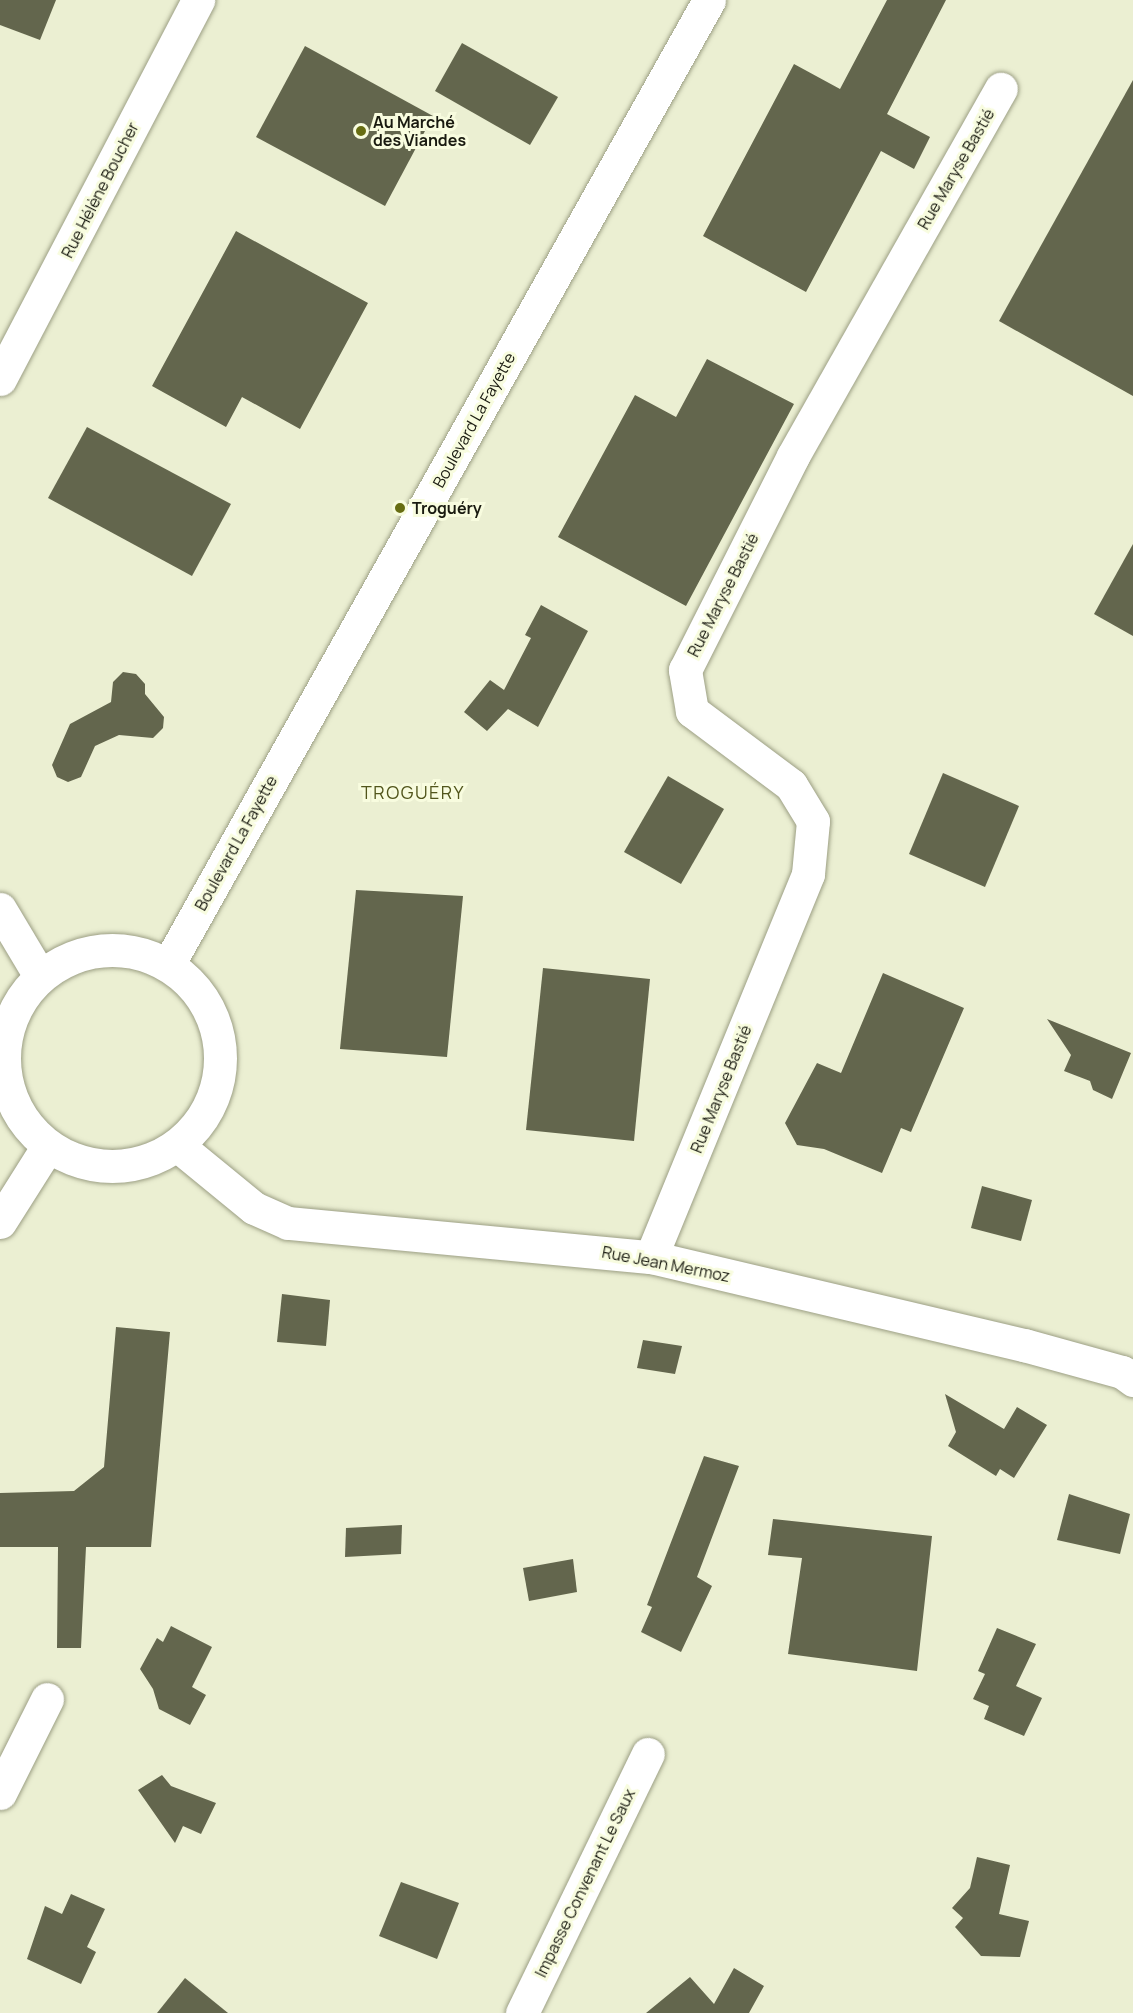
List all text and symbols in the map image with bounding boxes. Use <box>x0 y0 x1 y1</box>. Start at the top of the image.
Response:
street label: Rue Maryse Bastié <box>914 105 998 233</box>
place label: Au Marché des Viandes <box>373 112 466 150</box>
street label: Rue Hélène Boucher <box>57 119 143 261</box>
marker: Au Marché des Viandes <box>354 124 368 138</box>
street label: Boulevard La Fayette <box>429 349 519 491</box>
place label: Troguéry <box>412 498 482 518</box>
marker: Troguéry <box>393 501 407 515</box>
street label: Rue Maryse Bastié <box>684 530 762 660</box>
street label: Boulevard La Fayette <box>191 772 281 914</box>
district label: TROGUÉRY <box>361 781 465 803</box>
street label: Rue Maryse Bastié <box>687 1022 755 1156</box>
street label: Rue Jean Mermoz <box>600 1242 732 1286</box>
street label: Impasse Convenant Le Saux <box>531 1786 639 1980</box>

